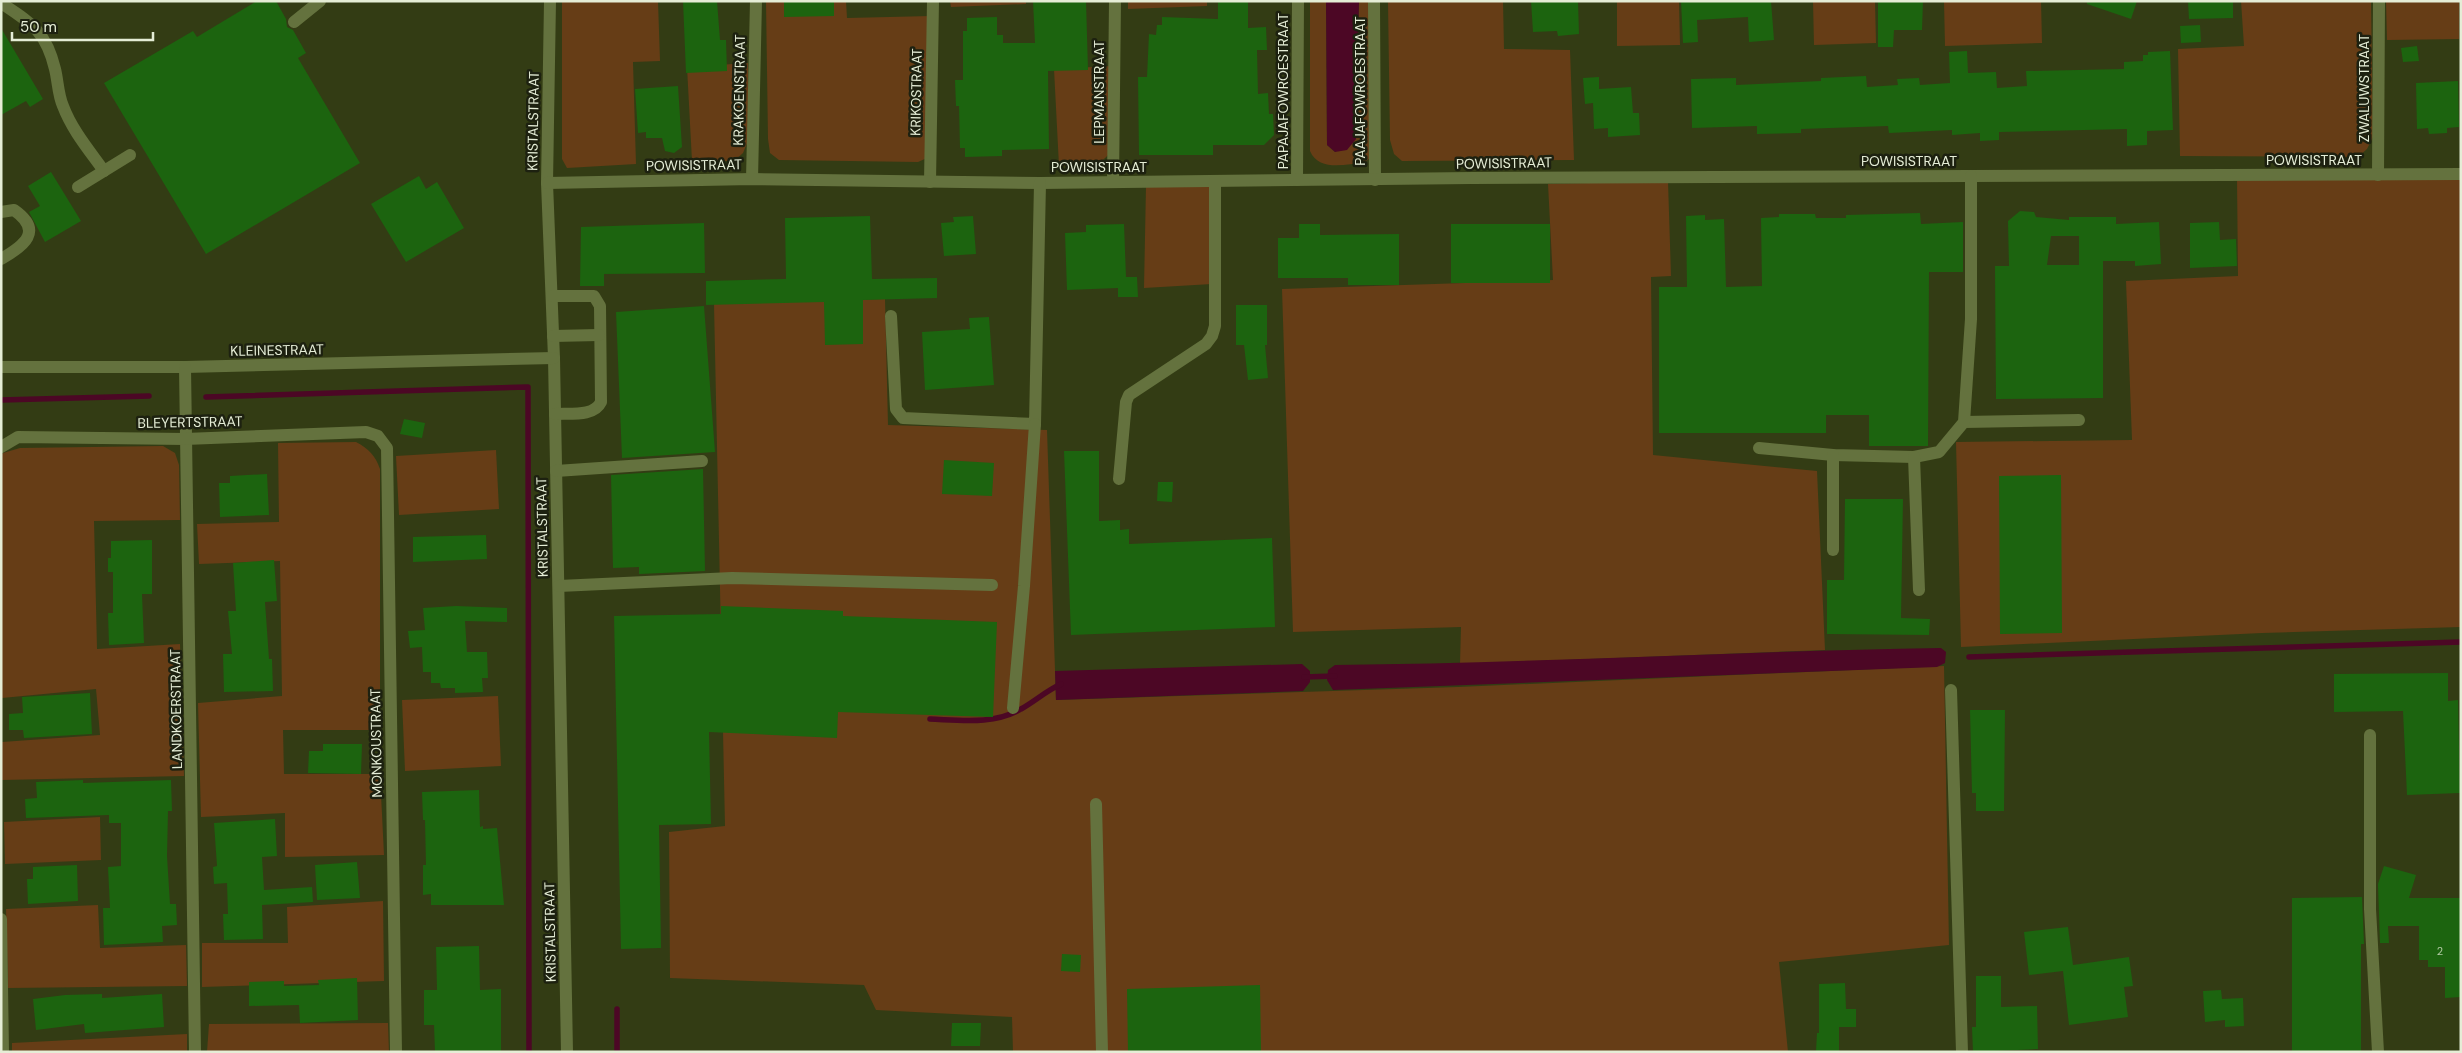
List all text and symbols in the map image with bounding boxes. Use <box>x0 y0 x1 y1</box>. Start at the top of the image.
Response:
scale bar <box>12 10 154 42</box>
street label: PAPAJAFOWROESTRAAT <box>1274 13 1292 169</box>
street label: PAAJAFOWROESTRAAT <box>1351 16 1369 166</box>
text: 50 m <box>20 17 57 37</box>
street label: KRAKOENSTRAAT <box>729 34 749 146</box>
street label: ZWALUWSTRAAT <box>2355 34 2373 142</box>
street label: LEPMANSTRAAT <box>1090 40 1108 144</box>
street label: KRIKOSTRAAT <box>906 48 926 136</box>
street label: KRISTALSTRAAT <box>523 71 543 171</box>
street label: POWISISTRAAT <box>2266 151 2362 169</box>
street label: POWISISTRAAT <box>1861 152 1957 170</box>
street label: POWISISTRAAT <box>1456 153 1552 173</box>
street label: POWISISTRAAT <box>646 155 742 175</box>
street label: POWISISTRAAT <box>1051 158 1147 176</box>
street label: KLEINESTRAAT <box>230 340 324 360</box>
street label: BLEYERTSTRAAT <box>137 412 243 432</box>
street label: KRISTALSTRAAT <box>532 477 552 577</box>
street label: LANDKOERSTRAAT <box>166 649 186 769</box>
street label: MONKOUSTRAAT <box>366 688 386 798</box>
street label: KRISTALSTRAAT <box>540 882 560 982</box>
house number: 2 <box>2437 944 2443 958</box>

